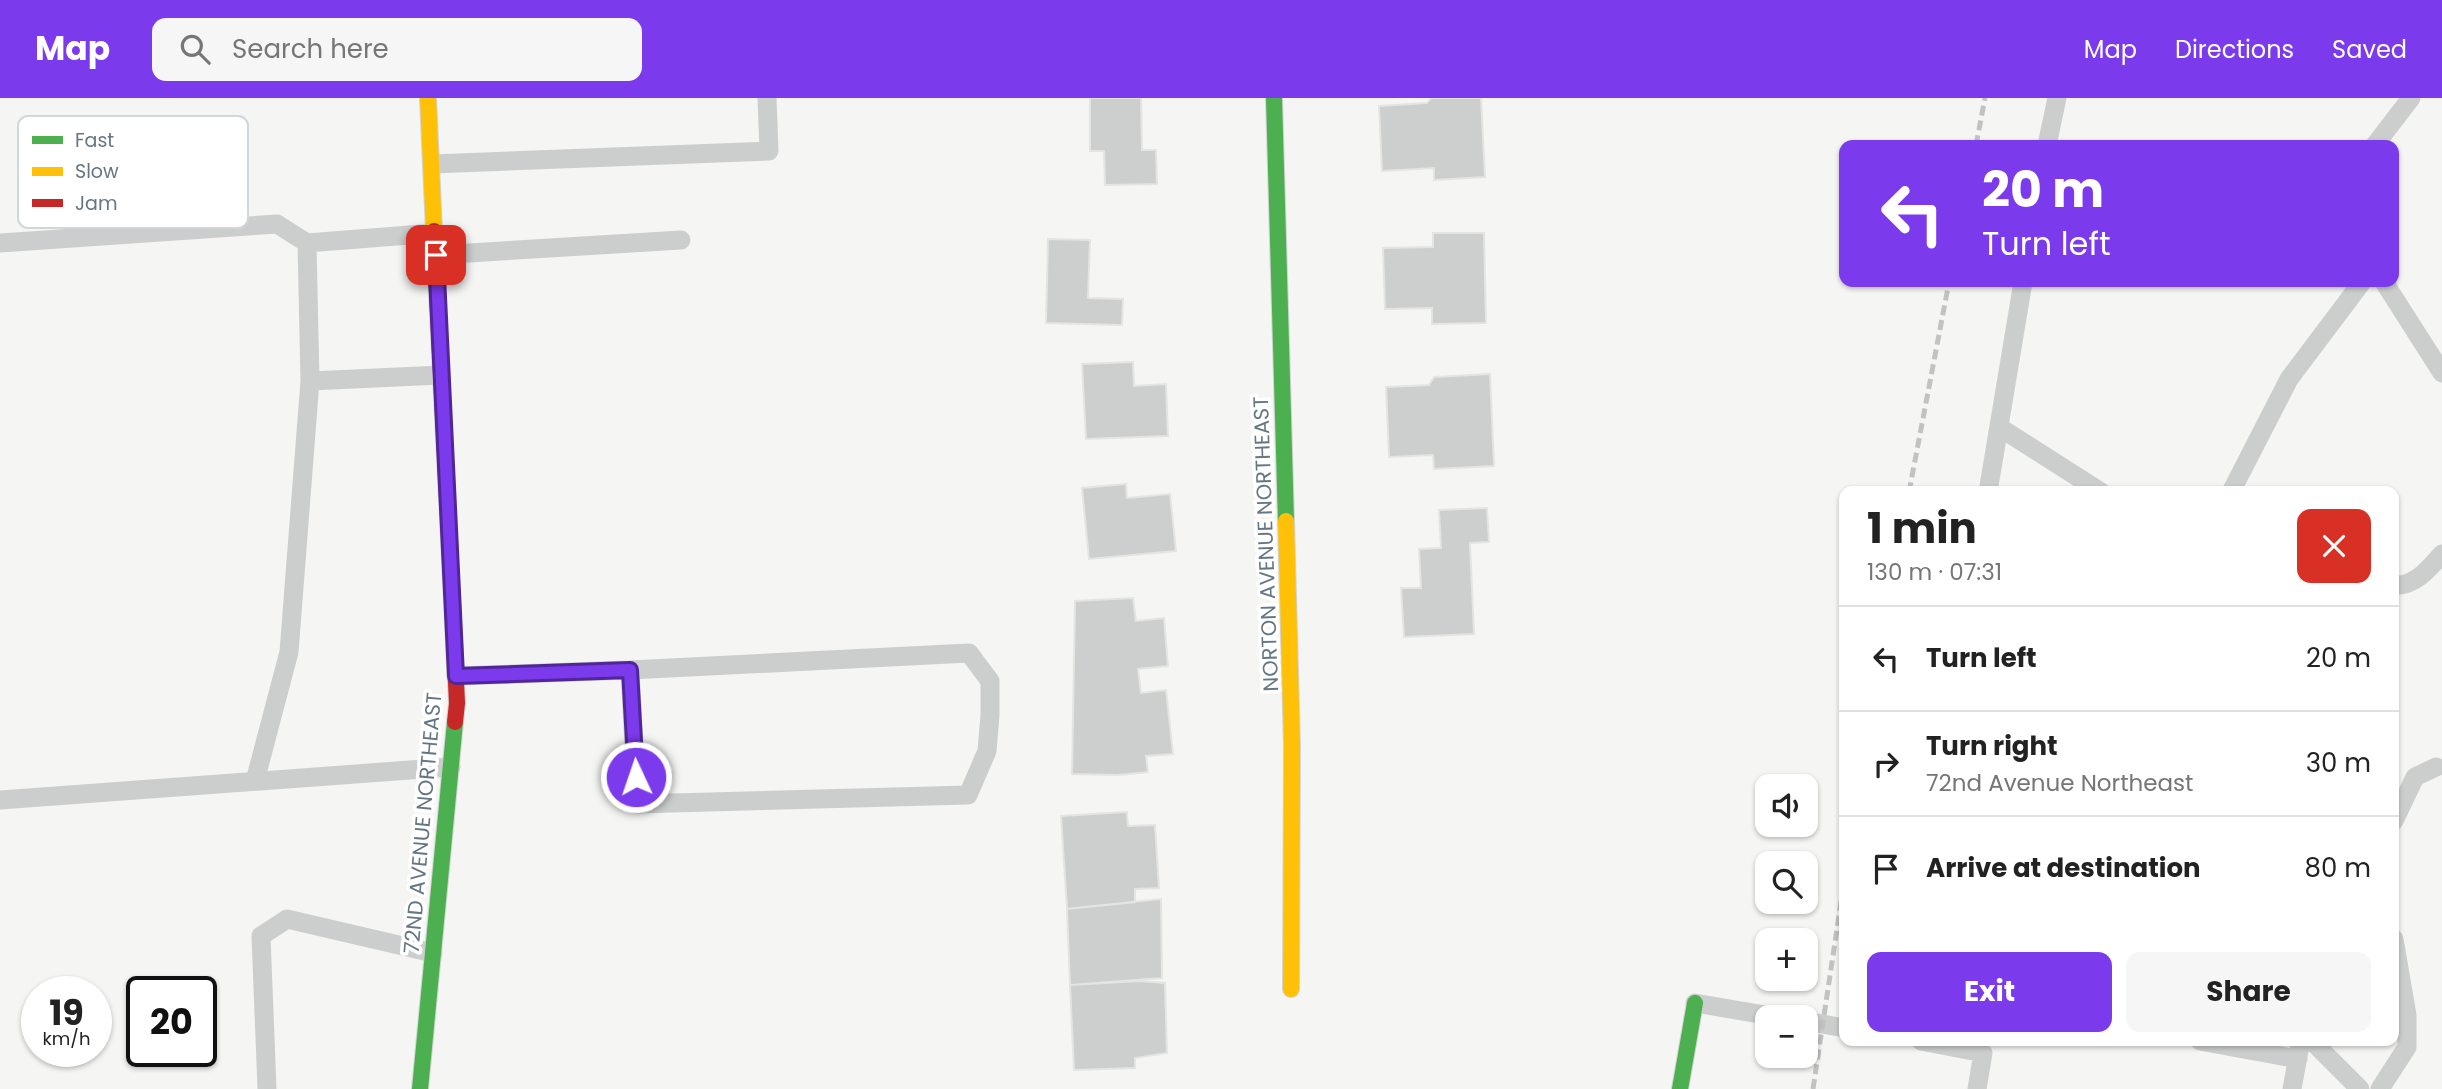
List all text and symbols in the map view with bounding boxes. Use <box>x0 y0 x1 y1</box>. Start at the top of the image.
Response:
search box <box>152 18 642 81</box>
text: Map <box>35 25 110 72</box>
icon: search <box>176 30 214 68</box>
text: Search here <box>232 31 389 67</box>
text: Map <box>2084 33 2137 66</box>
text: Directions <box>2175 33 2294 66</box>
text: Saved <box>2332 33 2407 66</box>
legend <box>18 116 248 228</box>
text: Fast <box>75 127 114 154</box>
text: 20 m <box>1982 156 2104 224</box>
text: Slow <box>75 158 119 185</box>
icon: left <box>1867 168 1958 259</box>
text: Jam <box>75 190 117 217</box>
text: Turn left <box>1982 221 2111 266</box>
pin <box>406 225 466 285</box>
icon: arrive <box>417 236 455 274</box>
street label: NORTON AVENUE NORTHEAST <box>1246 396 1285 692</box>
text: 1 min <box>1867 499 1977 558</box>
button: close <box>2297 509 2371 583</box>
text: 130 m · 07:31 <box>1867 556 2002 588</box>
icon: left <box>1867 640 1905 678</box>
text: Turn left <box>1926 640 2037 676</box>
text: 20 m <box>2306 640 2371 676</box>
street label: 72ND AVENUE NORTHEAST <box>397 691 448 955</box>
text: Turn right <box>1926 728 2058 764</box>
position arrow <box>599 740 673 814</box>
icon: right <box>1867 745 1905 783</box>
text: 30 m <box>2306 745 2371 781</box>
text: 72nd Avenue Northeast <box>1926 767 2193 799</box>
map controls <box>1755 774 1818 1068</box>
button: sound <box>1755 774 1818 837</box>
icon: arrive <box>1867 850 1905 888</box>
text: Arrive at destination <box>1926 850 2201 886</box>
text: 80 m <box>2305 850 2371 886</box>
button: search <box>1755 851 1818 914</box>
button: + <box>1755 928 1818 991</box>
button: Exit <box>1867 952 2112 1032</box>
button: Share <box>2126 952 2371 1032</box>
speed limit sign: 20 <box>126 976 217 1067</box>
text: 19 <box>49 988 84 1037</box>
button: − <box>1755 1005 1818 1068</box>
text: km/h <box>43 1026 90 1051</box>

